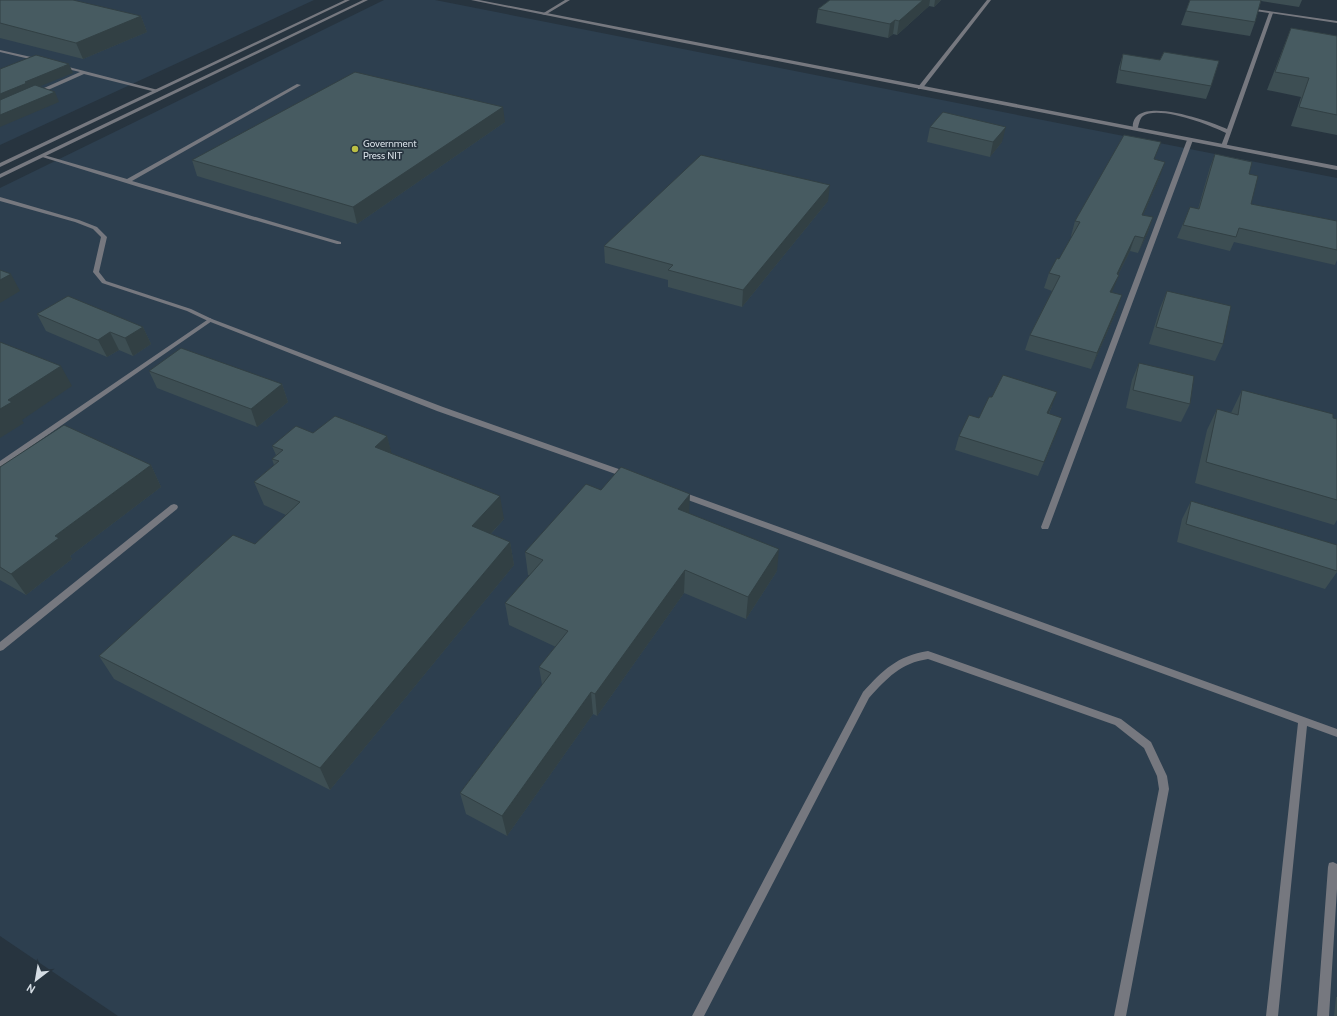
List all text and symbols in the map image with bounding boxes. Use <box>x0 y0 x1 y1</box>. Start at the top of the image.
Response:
place label: Government Press NIT <box>363 137 417 162</box>
marker: Government Press NIT <box>350 144 360 154</box>
north arrow <box>16 960 56 1000</box>
text: N <box>24 981 38 997</box>

